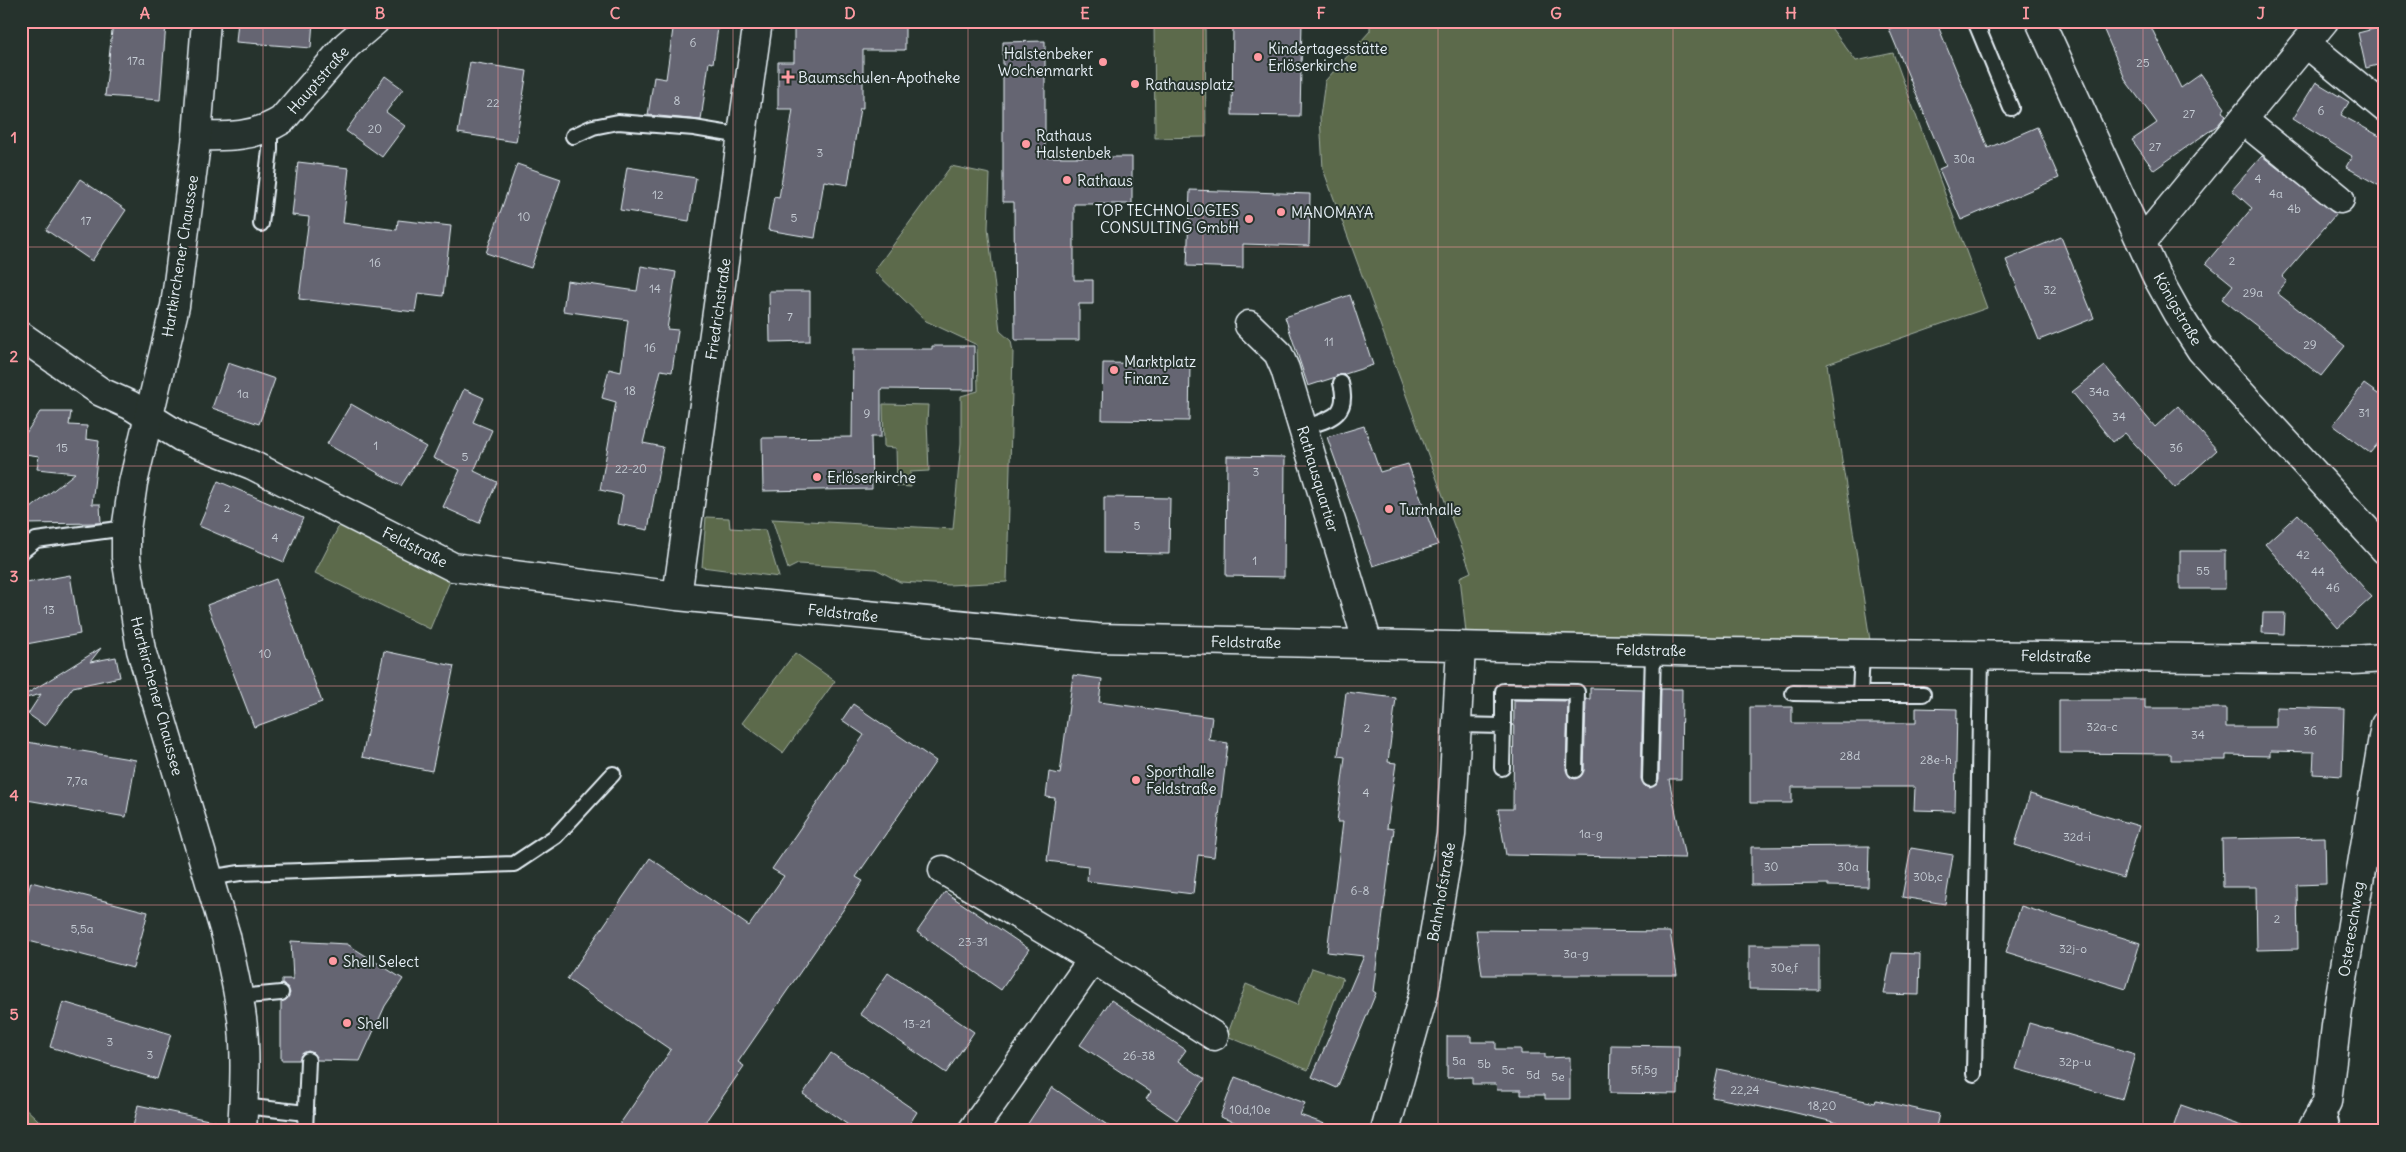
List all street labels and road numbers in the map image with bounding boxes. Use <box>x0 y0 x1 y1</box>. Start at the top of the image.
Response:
street label: Hauptstraße <box>283 42 353 118</box>
street label: Hartkirchener Chaussee <box>158 174 202 338</box>
street label: Friedrichstraße <box>701 257 735 361</box>
street label: Königstraße <box>2150 269 2206 349</box>
street label: Rathausquartier <box>1293 424 1343 534</box>
street label: Feldstraße <box>379 523 451 571</box>
street label: Feldstraße <box>807 600 879 626</box>
street label: Hartkirchener Chaussee <box>127 614 187 778</box>
street label: Feldstraße <box>1211 632 1281 652</box>
street label: Feldstraße <box>1616 640 1686 660</box>
street label: Feldstraße <box>2021 646 2091 666</box>
street label: Bahnhofstraße <box>1423 841 1459 943</box>
street label: Ostereschweg <box>2334 880 2368 978</box>

